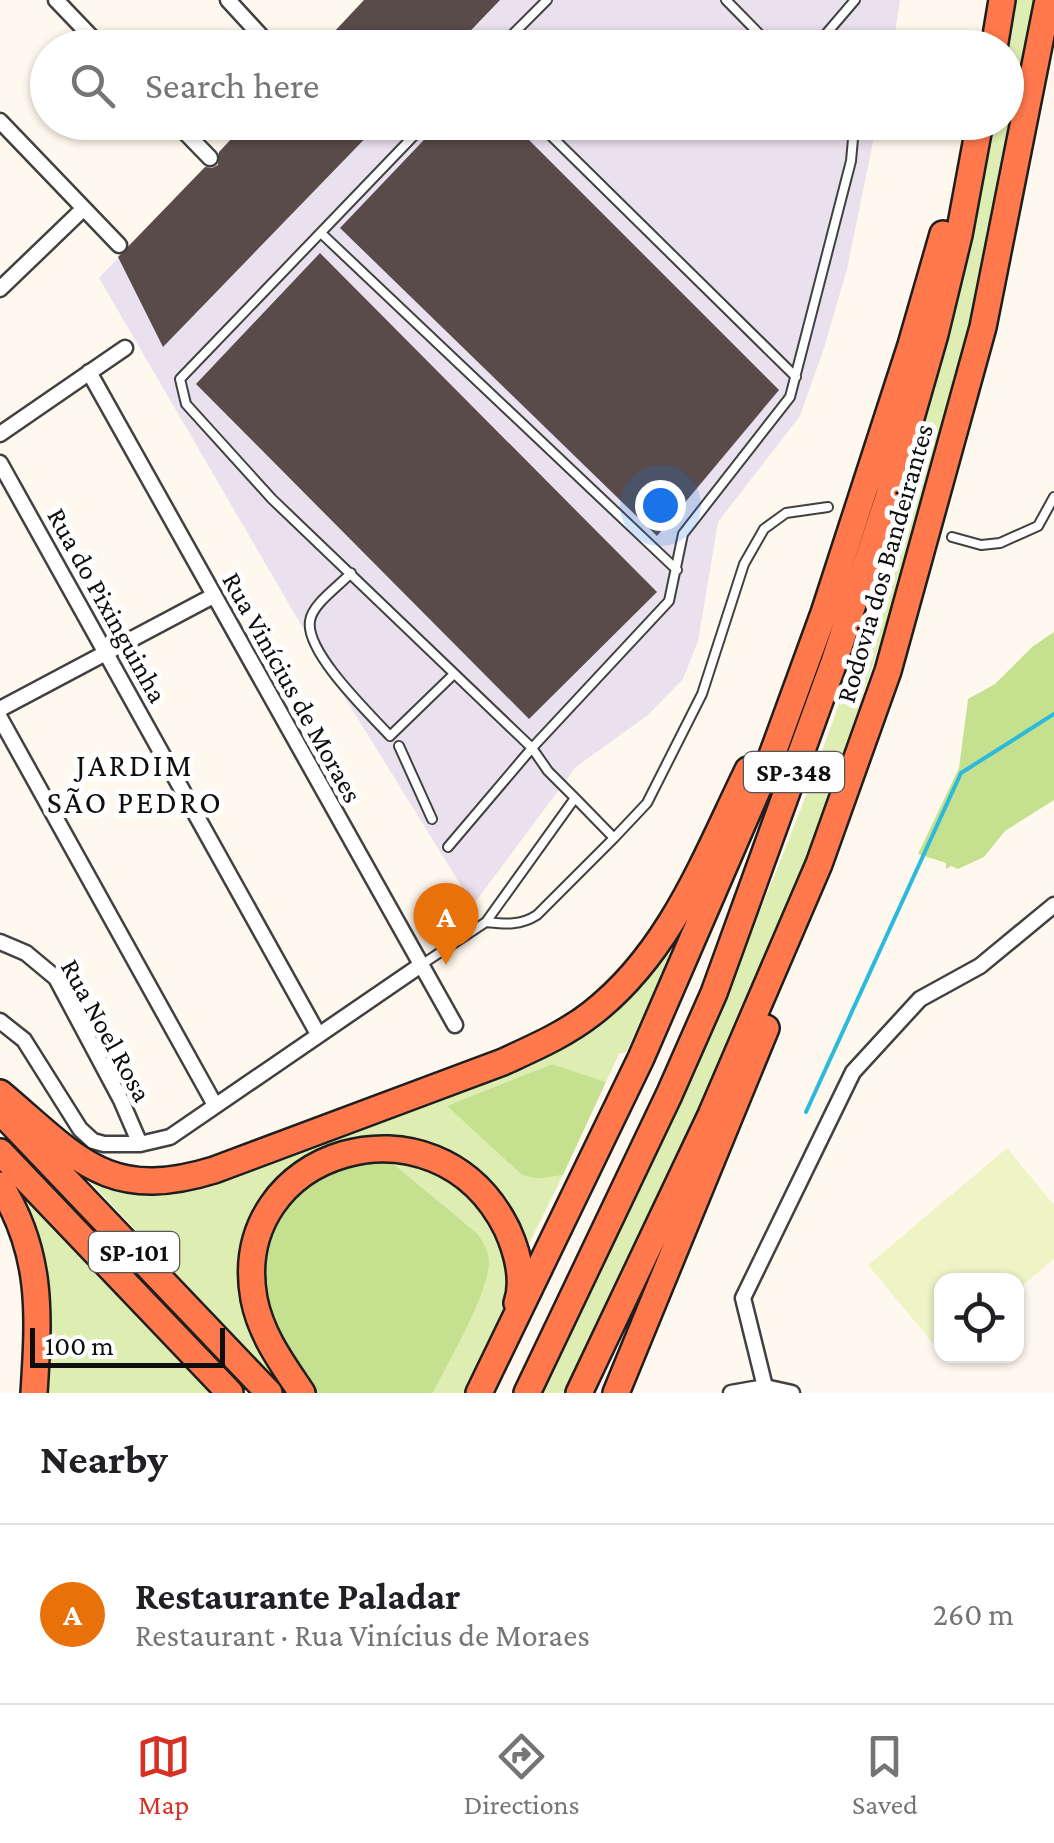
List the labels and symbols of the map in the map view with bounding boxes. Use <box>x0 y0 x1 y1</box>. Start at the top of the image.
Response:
street label: Rodovia dos Bandeirantes <box>830 420 939 706</box>
your location <box>635 480 686 531</box>
street label: Rua do Pixinguinha <box>41 502 174 708</box>
street label: Rua Vinícius de Moraes <box>216 567 369 808</box>
district label: JARDIM SÃO PEDRO <box>47 747 223 820</box>
road number: SP-348 <box>744 752 844 792</box>
pin: A <box>414 882 478 965</box>
street label: Rua Noel Rosa <box>55 954 159 1107</box>
road number: SP-101 <box>89 1232 179 1272</box>
scale bar <box>30 1323 225 1368</box>

